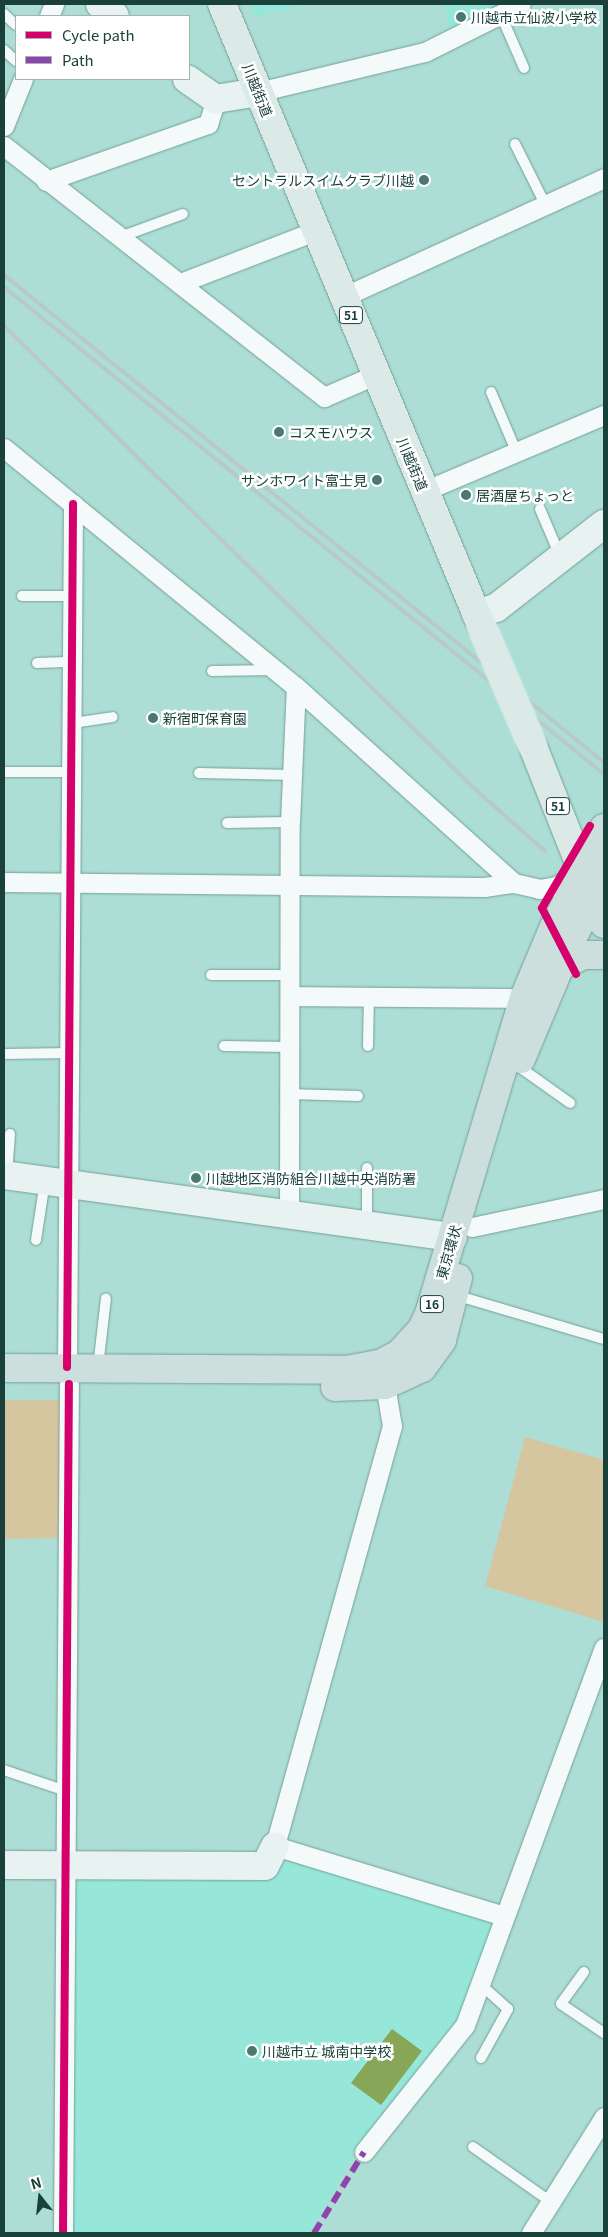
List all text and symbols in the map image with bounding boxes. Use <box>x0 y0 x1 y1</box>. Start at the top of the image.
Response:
place label: 川越市立仙波小学校 <box>471 9 597 25</box>
marker: 川越市立仙波小学校 <box>455 11 467 23</box>
legend <box>15 15 190 80</box>
text: Cycle path <box>62 24 135 45</box>
text: Path <box>62 49 94 70</box>
street label: 川越街道 <box>240 61 276 119</box>
place label: セントラルスイムクラブ川越 <box>232 172 414 188</box>
marker: セントラルスイムクラブ川越 <box>418 174 430 186</box>
road number: 51 <box>338 306 364 324</box>
place label: コスモハウス <box>289 424 373 440</box>
marker: コスモハウス <box>273 426 285 438</box>
street label: 川越街道 <box>394 435 432 493</box>
place label: サンホワイト富士見 <box>241 472 367 488</box>
marker: サンホワイト富士見 <box>371 474 383 486</box>
place label: 居酒屋ちょっと <box>476 487 574 503</box>
marker: 居酒屋ちょっと <box>460 489 472 501</box>
place label: 新宿町保育園 <box>163 710 247 726</box>
marker: 新宿町保育園 <box>147 712 159 724</box>
road number: 51 <box>546 796 570 816</box>
place label: 川越地区消防組合川越中央消防署 <box>206 1170 416 1186</box>
marker: 川越地区消防組合川越中央消防署 <box>190 1172 202 1184</box>
street label: 東京環状 <box>432 1223 464 1281</box>
road number: 16 <box>420 1295 444 1314</box>
place label: 川越市立 城南中学校 <box>262 2043 391 2059</box>
marker: 川越市立 城南中学校 <box>246 2045 258 2057</box>
north arrow <box>15 2172 65 2222</box>
text: N <box>28 2172 44 2194</box>

